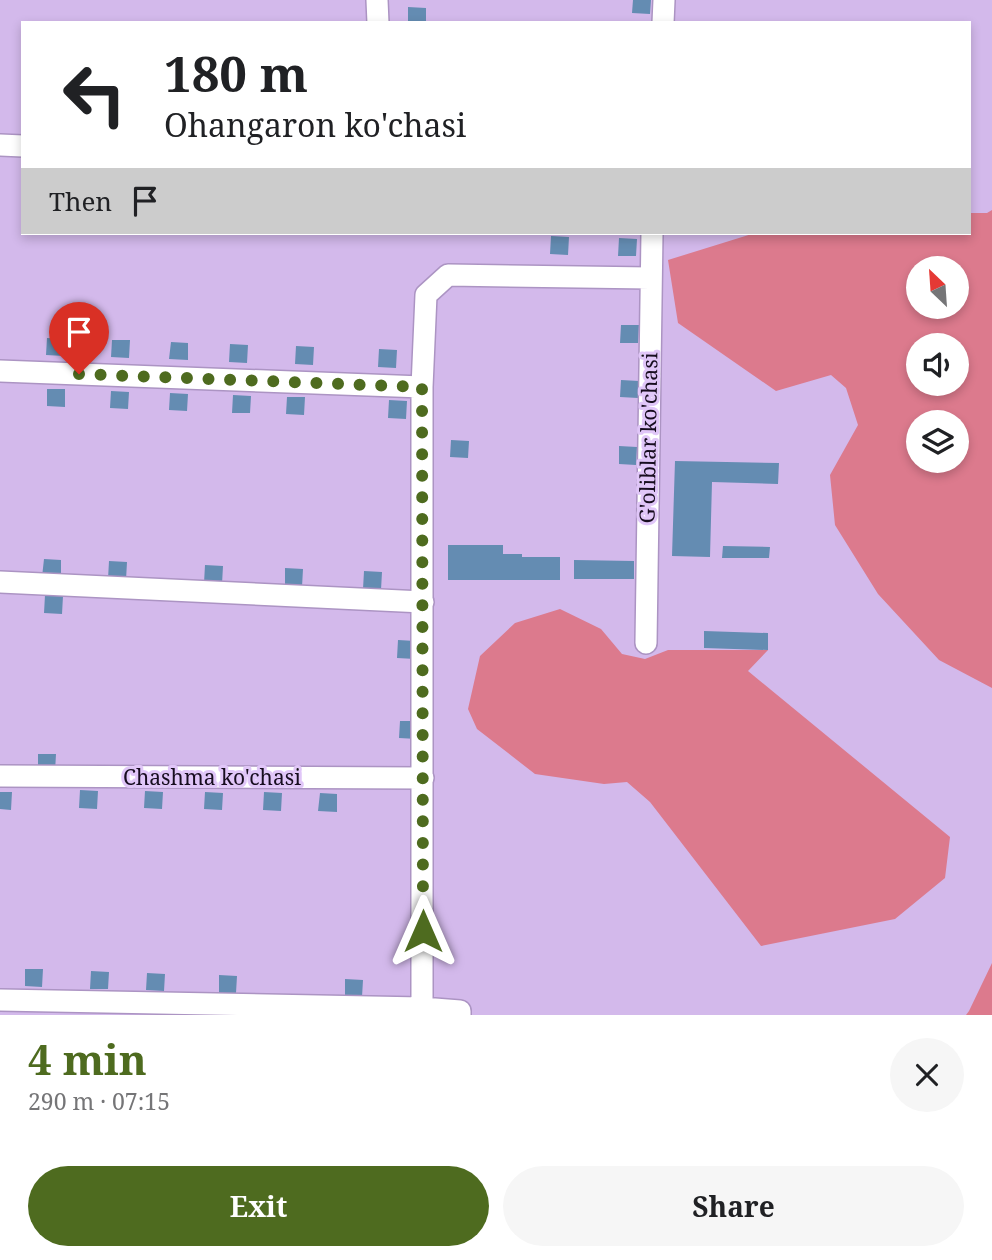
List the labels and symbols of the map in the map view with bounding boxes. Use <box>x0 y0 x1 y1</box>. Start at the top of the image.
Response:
north arrow <box>906 256 970 318</box>
pin <box>49 302 109 374</box>
street label: G'oliblar ko'chasi <box>633 352 663 524</box>
street label: Chashma ko'chasi <box>123 763 301 791</box>
position arrow <box>386 894 460 968</box>

